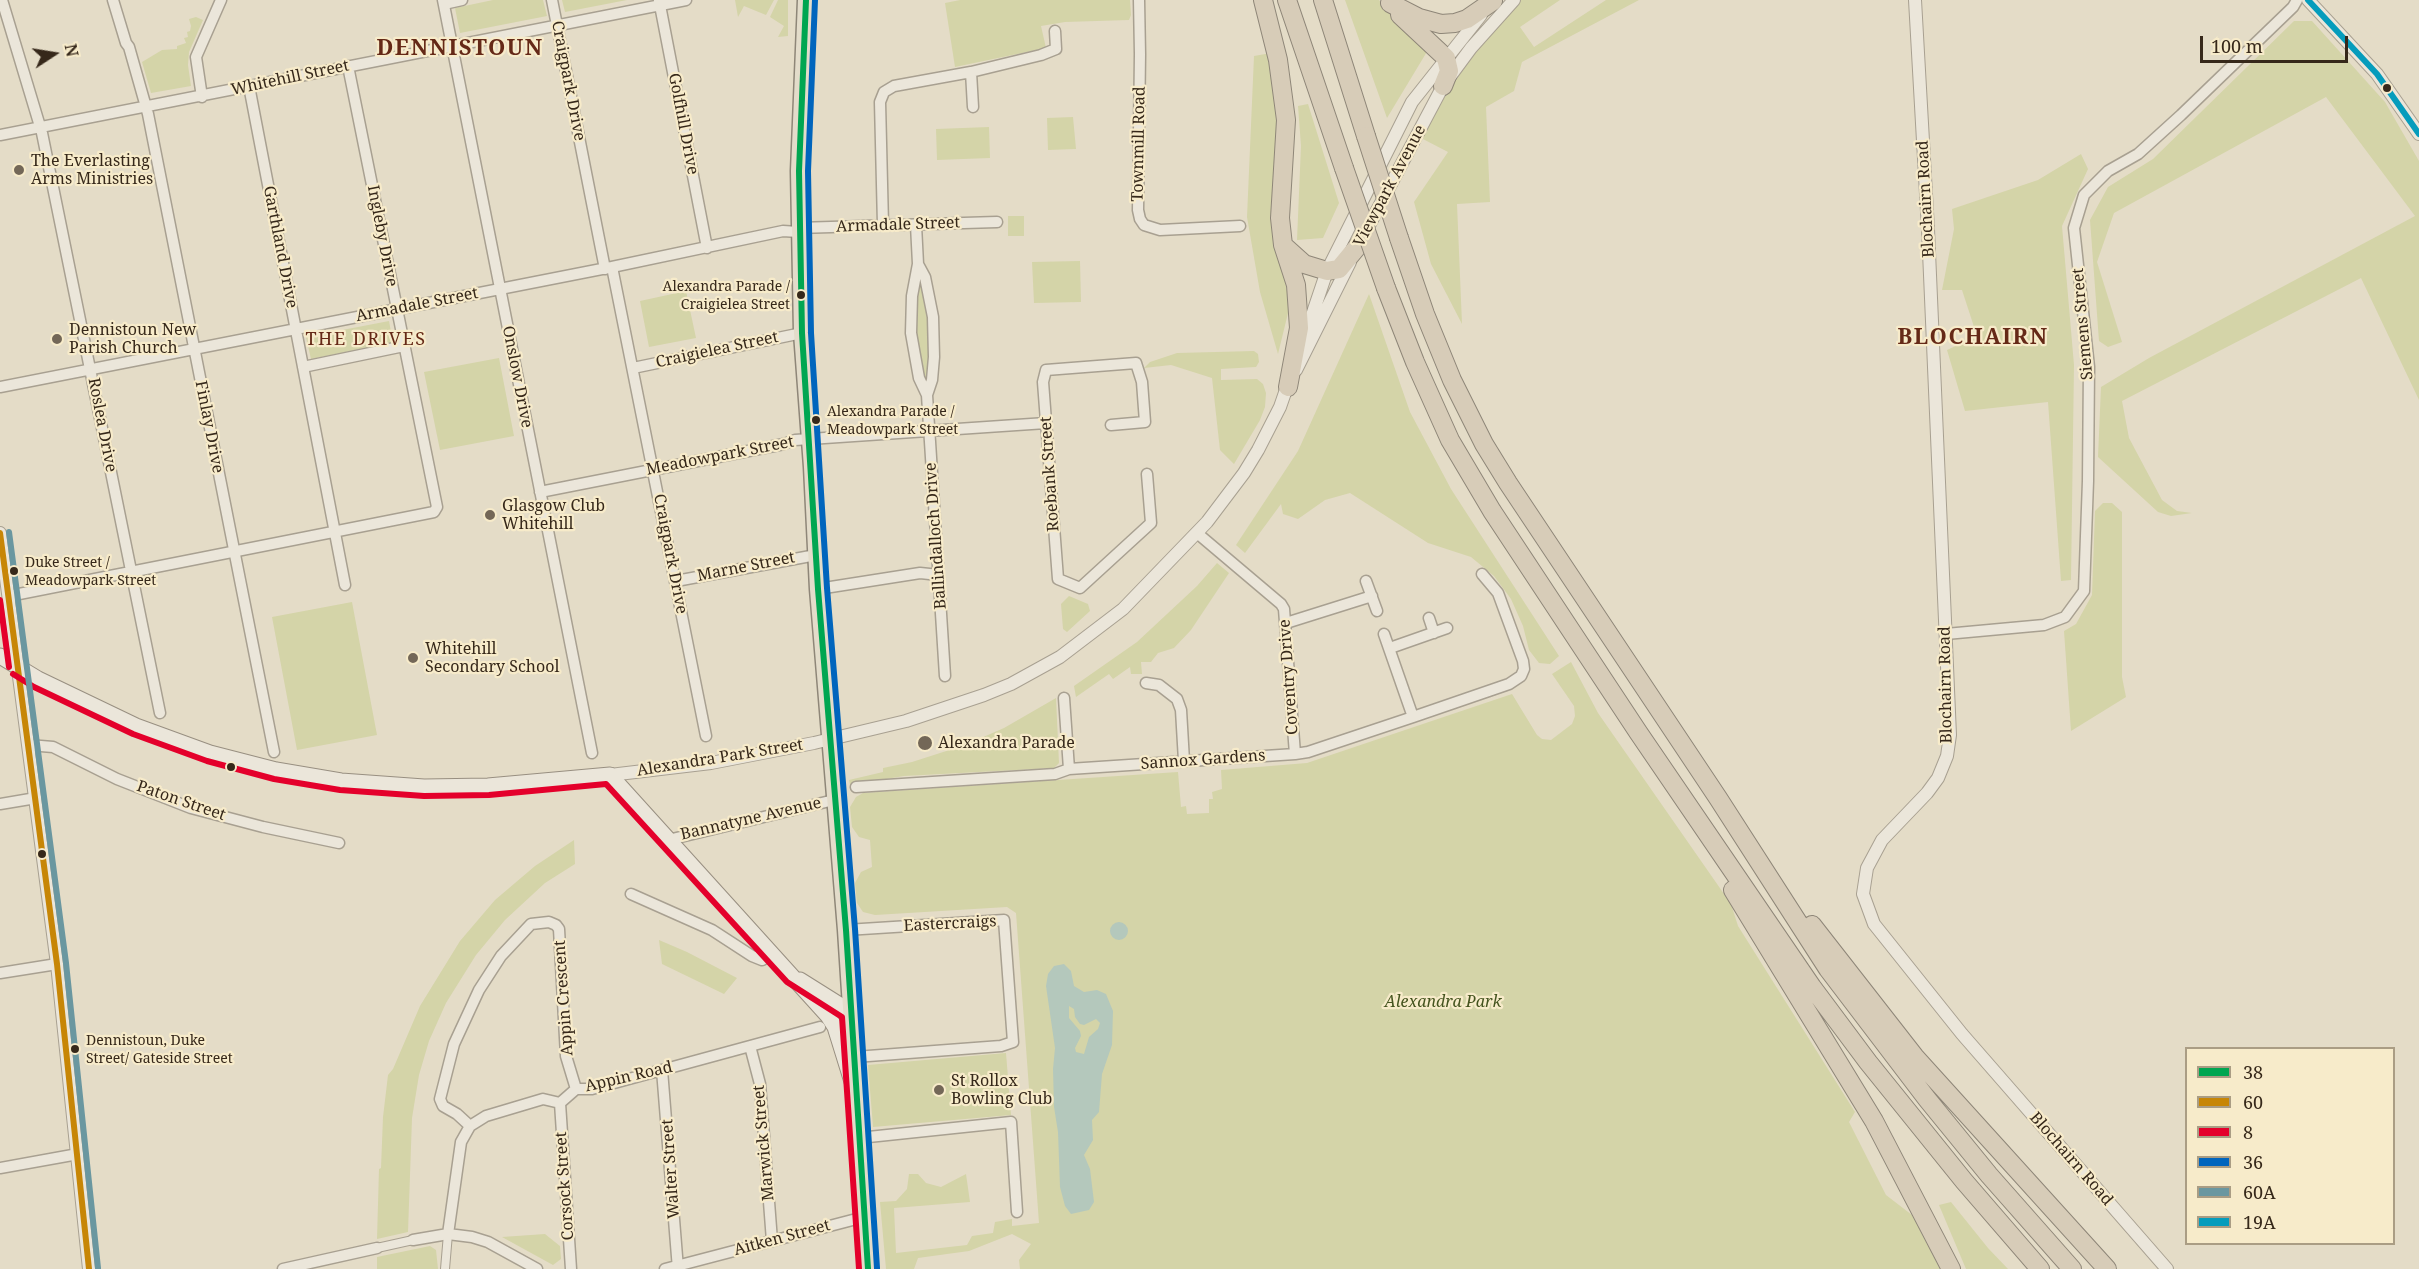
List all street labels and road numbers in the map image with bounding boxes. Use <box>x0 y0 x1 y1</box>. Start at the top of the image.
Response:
street label: Craigpark Drive <box>547 19 589 143</box>
street label: Whitehill Street <box>229 56 351 100</box>
street label: Golfhill Drive <box>664 72 702 176</box>
street label: Townmill Road <box>1128 86 1150 202</box>
street label: Viewpark Avenue <box>1350 122 1430 250</box>
street label: Blochairn Road <box>1913 140 1939 258</box>
street label: Garthland Drive <box>259 184 301 310</box>
street label: Ingleby Drive <box>363 184 401 288</box>
street label: Armadale Street <box>836 213 960 237</box>
street label: Siemens Street <box>2069 267 2097 381</box>
street label: Armadale Street <box>354 284 480 326</box>
street label: Onslow Drive <box>498 324 536 430</box>
street label: Craigielea Street <box>654 328 780 372</box>
street label: Roslea Drive <box>83 376 121 474</box>
street label: Finlay Drive <box>191 379 227 475</box>
street label: Roebank Street <box>1036 416 1064 532</box>
street label: Meadowpark Street <box>645 432 795 480</box>
street label: Ballindalloch Drive <box>921 462 951 610</box>
street label: Craigpark Drive <box>649 492 691 616</box>
street label: Marne Street <box>695 548 797 586</box>
street label: Coventry Drive <box>1275 619 1303 735</box>
street label: Blochairn Road <box>1935 626 1957 744</box>
street label: Alexandra Park Street <box>636 735 804 781</box>
street label: Sannox Gardens <box>1140 746 1266 774</box>
street label: Paton Street <box>134 777 228 825</box>
street label: Bannatyne Avenue <box>679 793 823 845</box>
street label: Eastercraigs <box>903 912 997 936</box>
street label: Appin Crescent <box>550 939 578 1057</box>
street label: Appin Road <box>583 1058 675 1096</box>
street label: Marwick Street <box>749 1084 779 1202</box>
street label: Blochairn Road <box>2025 1108 2117 1210</box>
street label: Walter Street <box>658 1118 684 1220</box>
street label: Corsock Street <box>552 1131 578 1241</box>
street label: Aitken Street <box>732 1216 832 1260</box>

